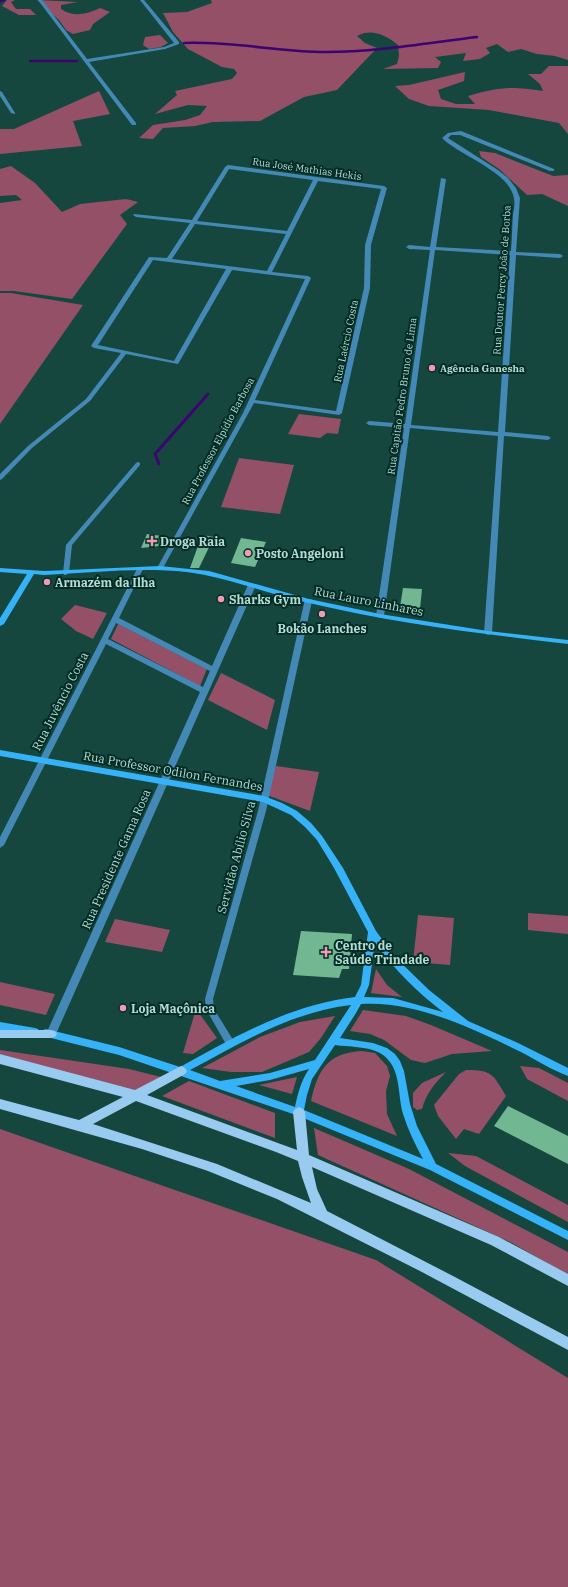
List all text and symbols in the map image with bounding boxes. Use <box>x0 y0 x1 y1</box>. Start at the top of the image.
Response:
street label: Rua José Mathias Hekis <box>252 155 363 183</box>
street label: Rua Doutor Percy João de Borba <box>490 204 514 355</box>
street label: Rua Laércio Costa <box>331 298 361 383</box>
street label: Rua Capitão Pedro Bruno de Lima <box>385 316 420 475</box>
place label: Agência Ganesha <box>440 362 525 375</box>
marker: Agência Ganesha <box>427 363 437 373</box>
street label: Rua Professor Elpídio Barbosa <box>179 375 257 507</box>
place label: Droga Raia <box>160 534 225 549</box>
marker: Droga Raia <box>147 536 157 546</box>
place label: Posto Angeloni <box>256 546 344 561</box>
marker: Posto Angeloni <box>243 548 253 558</box>
place label: Armazém da Ilha <box>55 575 156 590</box>
marker: Armazém da Ilha <box>42 577 52 587</box>
street label: Rua Lauro Linhares <box>313 583 425 619</box>
place label: Sharks Gym <box>229 592 301 607</box>
marker: Sharks Gym <box>216 594 226 604</box>
marker: Bokão Lanches <box>317 609 327 619</box>
place label: Bokão Lanches <box>278 621 367 636</box>
street label: Rua Juvêncio Costa <box>29 649 92 753</box>
street label: Rua Professor Odilon Fernandes <box>82 748 264 794</box>
street label: Rua Presidente Gama Rosa <box>78 786 154 931</box>
street label: Servidão Abílio Silva <box>214 799 258 915</box>
place label: Centro de Saúde Trindade <box>335 938 430 967</box>
marker: Centro de Saúde Trindade <box>320 946 332 958</box>
place label: Loja Maçônica <box>131 1001 215 1016</box>
marker: Loja Maçônica <box>118 1003 128 1013</box>

